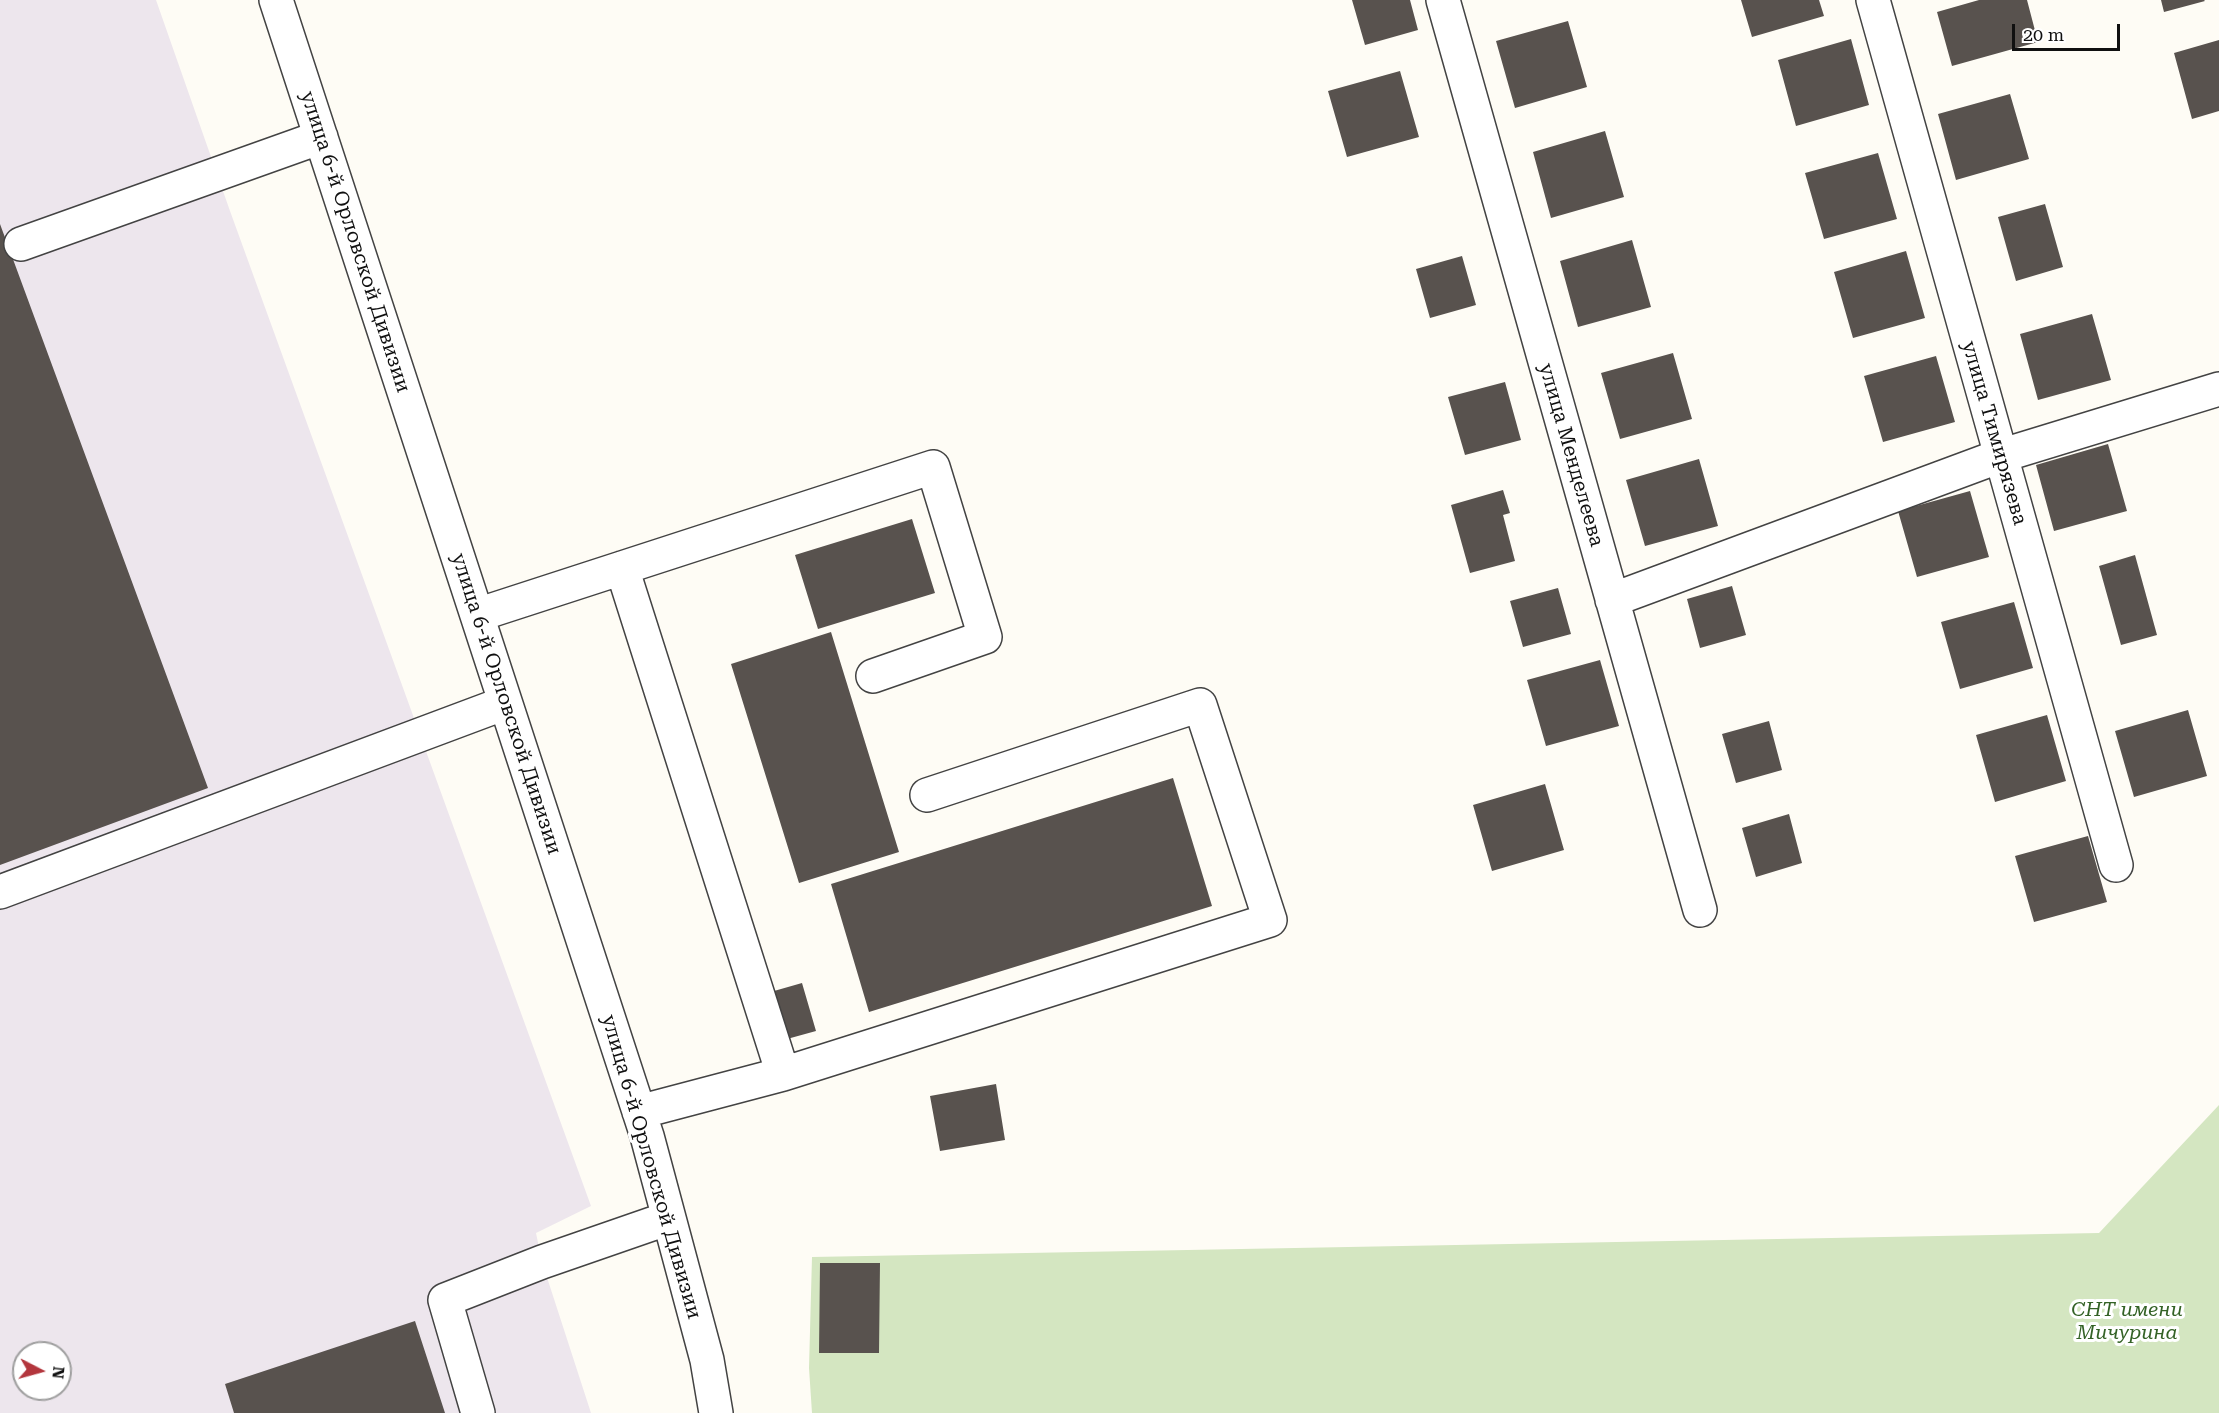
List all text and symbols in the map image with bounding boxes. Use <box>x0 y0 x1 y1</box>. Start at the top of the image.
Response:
scale bar <box>2015 12 2123 50</box>
text: 20 m <box>2023 24 2064 45</box>
street label: улица 6-й Орловской Дивизии <box>295 88 415 396</box>
street label: улица Тимирязева <box>1956 338 2032 528</box>
street label: улица Менделеева <box>1533 361 1609 549</box>
street label: улица 6-й Орловской Дивизии <box>446 550 566 858</box>
street label: улица 6-й Орловской Дивизии <box>596 1012 706 1322</box>
park label: СНТ имени Мичурина <box>2071 1298 2183 1345</box>
north arrow <box>12 1341 72 1401</box>
text: N <box>48 1366 69 1380</box>

